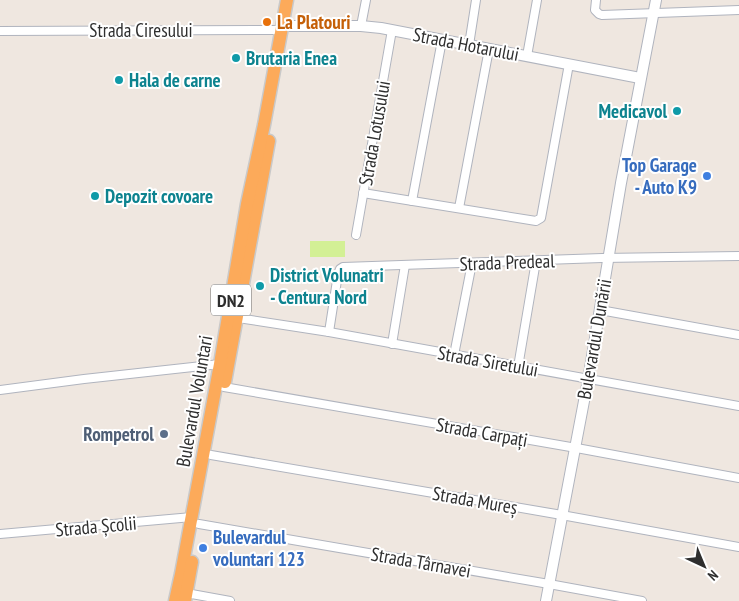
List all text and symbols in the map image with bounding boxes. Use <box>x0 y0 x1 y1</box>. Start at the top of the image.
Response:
place label: La Platouri <box>277 10 351 34</box>
marker: La Platouri <box>261 16 273 28</box>
street label: Strada Ciresului <box>89 18 193 42</box>
street label: Strada Hotarului <box>411 22 521 66</box>
place label: Brutaria Enea <box>246 46 337 70</box>
marker: Brutaria Enea <box>230 52 242 64</box>
place label: Hala de carne <box>129 68 221 92</box>
marker: Hala de carne <box>113 74 125 86</box>
street label: Strada Lotusului <box>353 79 395 187</box>
place label: Medicavol <box>598 99 667 123</box>
marker: Medicavol <box>671 105 683 117</box>
place label: Top Garage - Auto K9 <box>622 153 697 199</box>
marker: Top Garage - Auto K9 <box>701 170 713 182</box>
place label: Depozit covoare <box>105 184 213 208</box>
marker: Depozit covoare <box>89 190 101 202</box>
street label: Strada Predeal <box>459 248 556 276</box>
place label: District Volunatri - Centura Nord <box>270 263 384 309</box>
street label: Bulevardul Dunării <box>572 277 616 401</box>
marker: District Volunatri - Centura Nord <box>254 280 266 292</box>
road number: DN2 <box>211 284 251 316</box>
street label: Bulevardul Voluntari <box>171 333 217 469</box>
street label: Strada Siretului <box>436 340 540 382</box>
street label: Strada Carpați <box>434 412 530 452</box>
place label: Rompetrol <box>83 422 154 446</box>
marker: Rompetrol <box>158 428 170 440</box>
street label: Strada Mureș <box>431 481 519 519</box>
street label: Strada Școlii <box>54 510 138 542</box>
place label: Bulevardul voluntari 123 <box>212 525 305 571</box>
street label: Strada Târnavei <box>369 541 473 583</box>
north arrow <box>679 541 729 591</box>
marker: Bulevardul voluntari 123 <box>197 542 209 554</box>
text: N <box>704 566 722 584</box>

